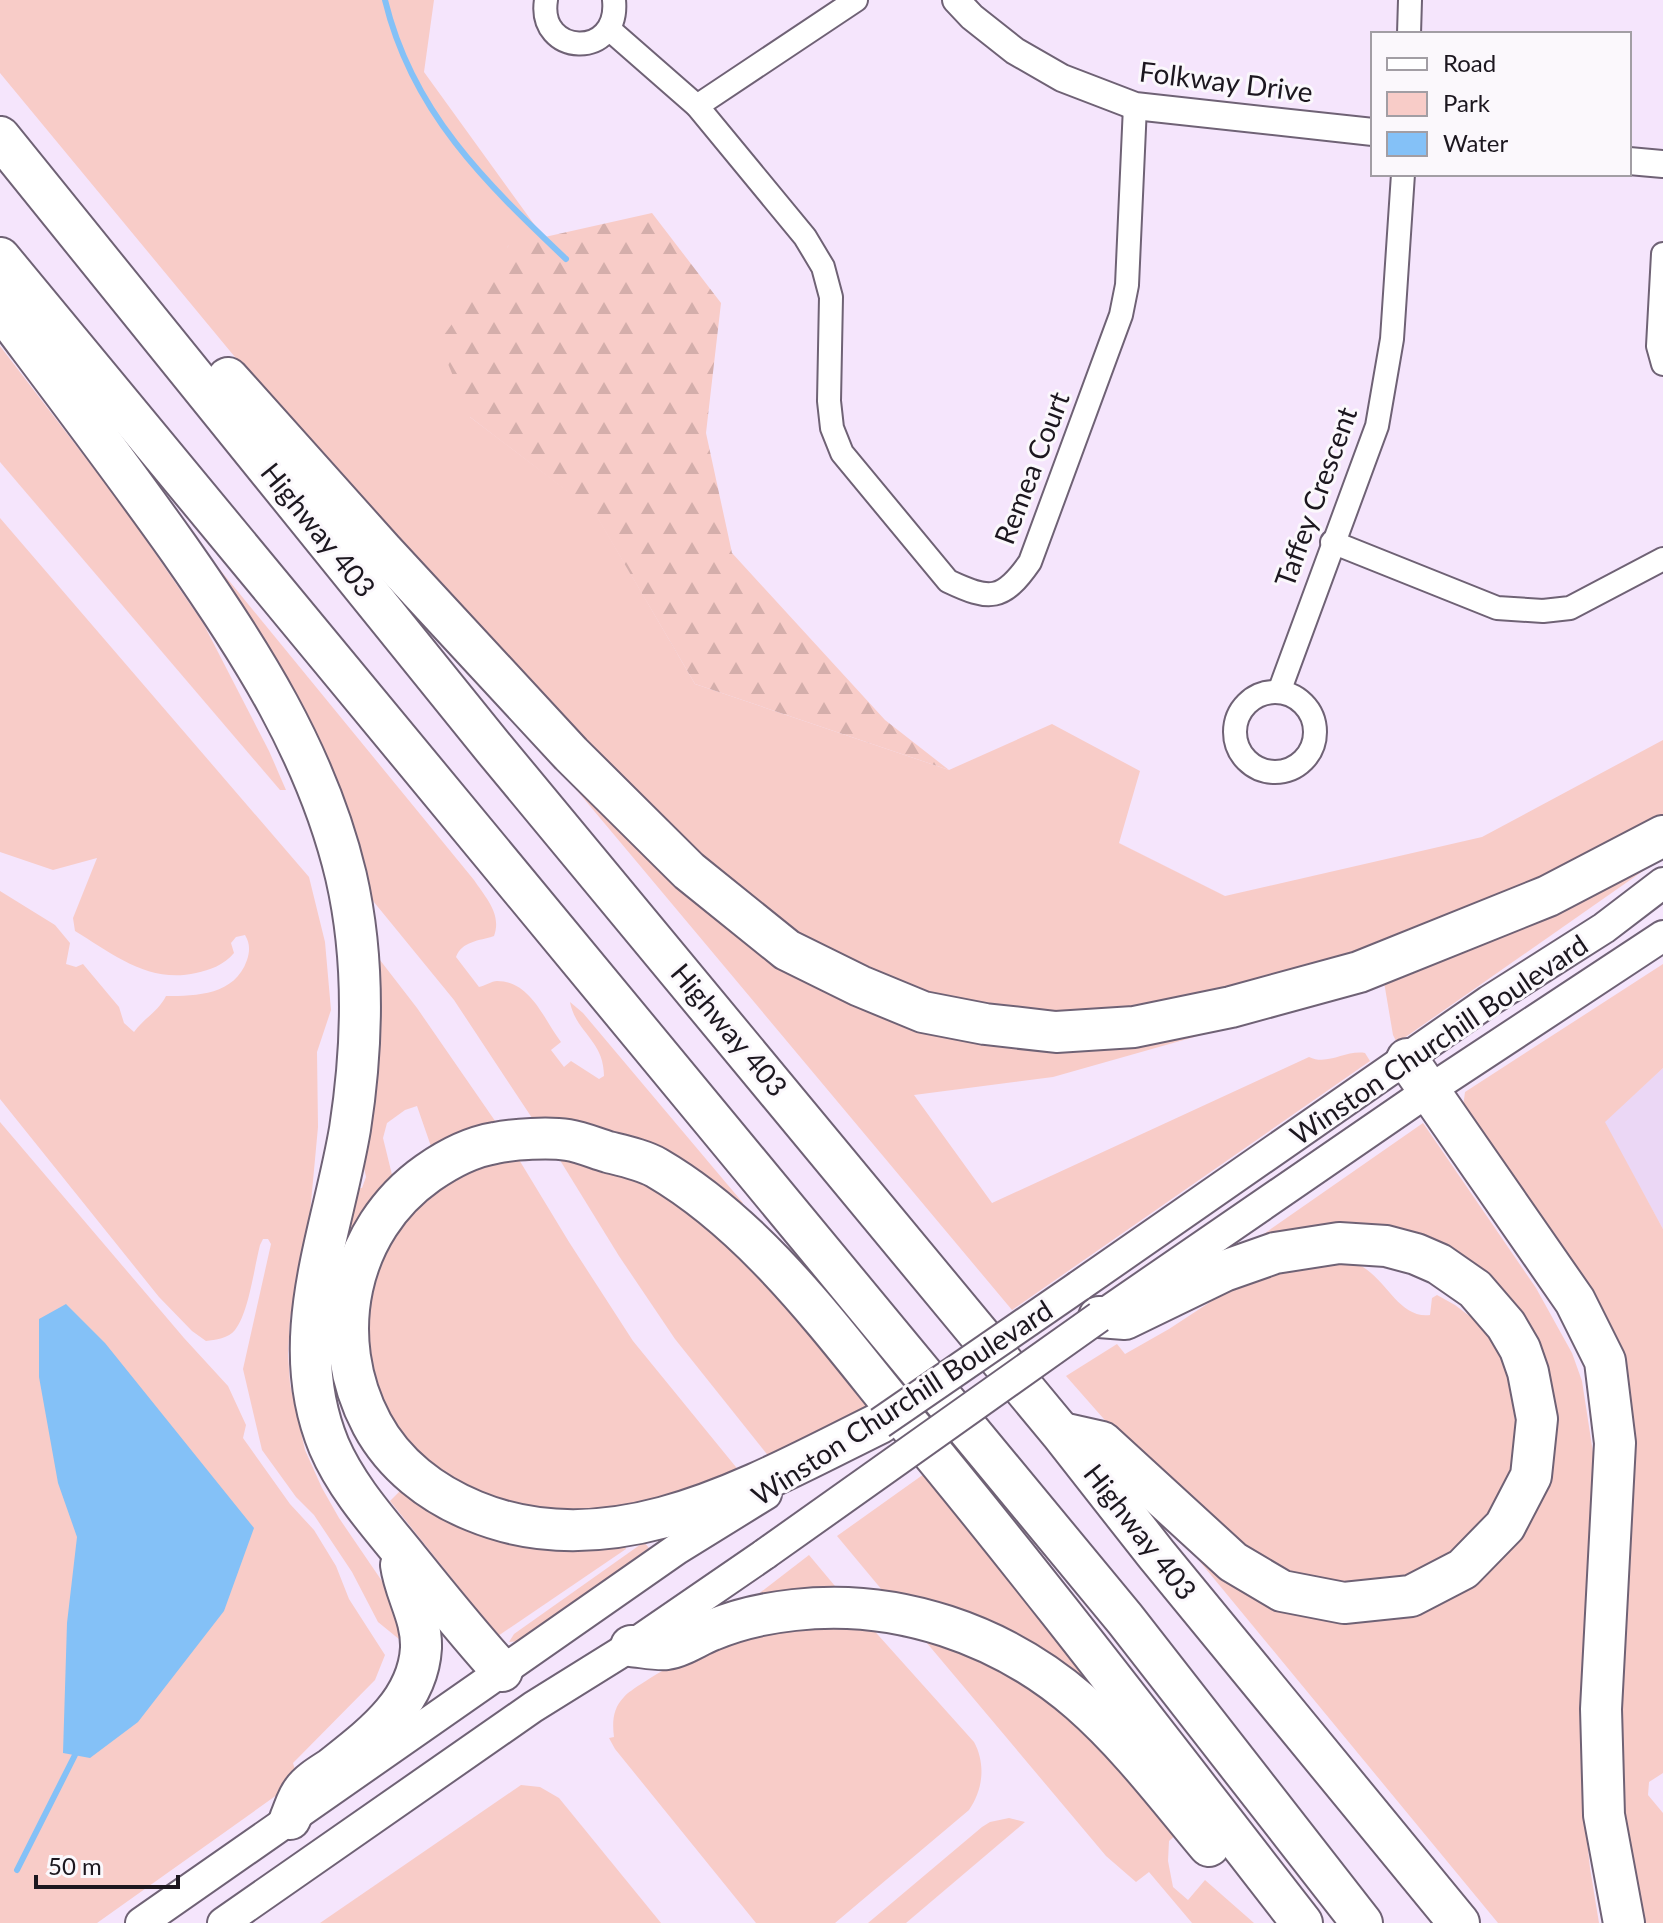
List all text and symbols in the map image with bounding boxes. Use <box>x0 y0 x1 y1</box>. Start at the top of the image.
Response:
legend <box>1371 32 1631 176</box>
text: Road <box>1443 48 1496 77</box>
street label: Folkway Drive <box>1137 54 1315 109</box>
text: Park <box>1443 88 1491 117</box>
text: Water <box>1443 128 1508 157</box>
street label: Remea Court <box>986 387 1076 549</box>
street label: Taffey Crescent <box>1267 402 1363 591</box>
street label: Highway 403 <box>254 455 383 603</box>
street label: Winston Churchill Boulevard <box>1283 927 1594 1152</box>
street label: Highway 403 <box>664 956 795 1103</box>
street label: Winston Churchill Boulevard <box>745 1292 1058 1512</box>
street label: Highway 403 <box>1077 1457 1204 1606</box>
scale bar <box>36 1839 178 1889</box>
text: 50 m <box>48 1851 102 1880</box>

